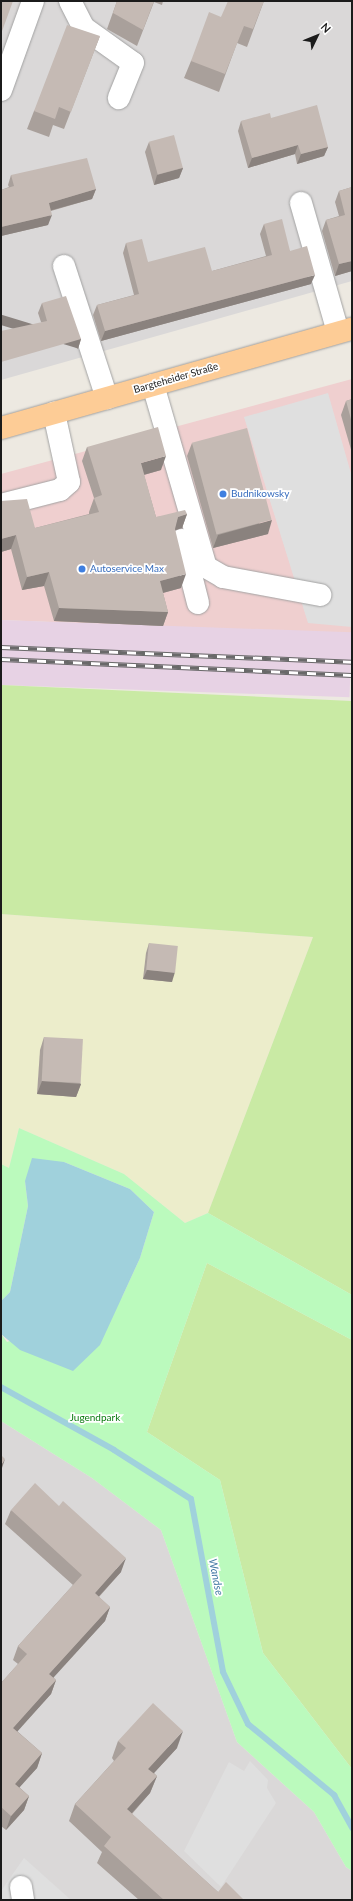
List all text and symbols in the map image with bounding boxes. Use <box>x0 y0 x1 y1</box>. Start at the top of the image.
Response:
north arrow <box>297 16 337 56</box>
text: N <box>318 20 334 35</box>
street label: Bargteheider Straße <box>132 360 220 396</box>
place label: Budnikowsky <box>231 488 289 500</box>
marker: Budnikowsky <box>218 489 228 499</box>
place label: Autoservice Max <box>90 563 164 575</box>
marker: Autoservice Max <box>77 564 87 574</box>
park label: Jugendpark <box>70 1412 120 1424</box>
water label: Wandse <box>206 1558 226 1596</box>

